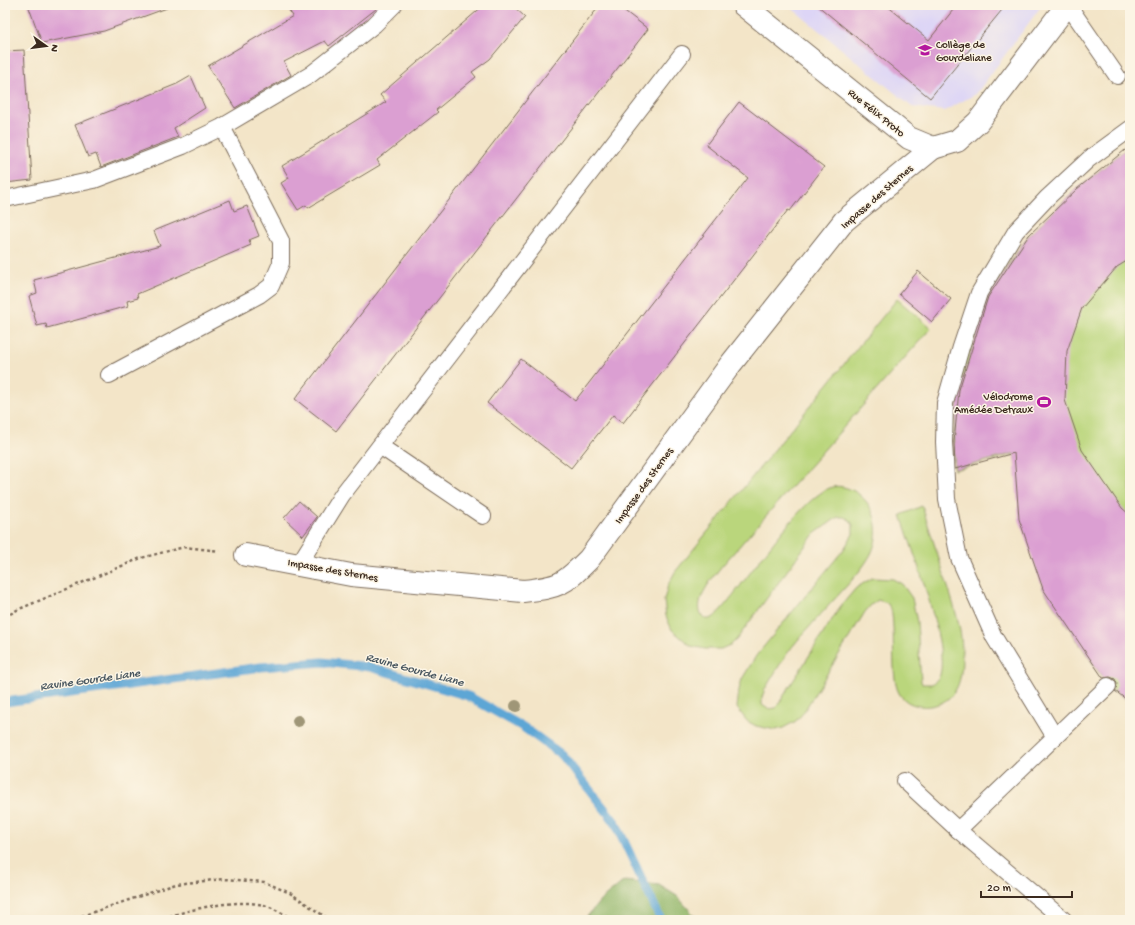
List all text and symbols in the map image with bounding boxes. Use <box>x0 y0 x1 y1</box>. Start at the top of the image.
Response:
north arrow <box>26 26 66 66</box>
place label: Collège de Gourdeliane <box>936 40 992 65</box>
school or university icon: Collège de Gourdeliane <box>917 42 933 58</box>
text: N <box>47 43 60 53</box>
street label: Rue Félix Proto <box>845 87 907 140</box>
street label: Impasse des Sternes <box>839 162 916 232</box>
place label: Vélodrome Amédée Detraux <box>954 392 1033 417</box>
sports icon: Vélodrome Amédée Detraux <box>1036 394 1052 410</box>
street label: Impasse des Sternes <box>613 445 677 527</box>
street label: Impasse des Sternes <box>287 557 380 585</box>
water label: Ravine Gourde Liane <box>364 651 466 691</box>
water label: Ravine Gourde Liane <box>39 667 142 695</box>
scale bar <box>981 873 1072 899</box>
text: 20 m <box>987 882 1012 896</box>

